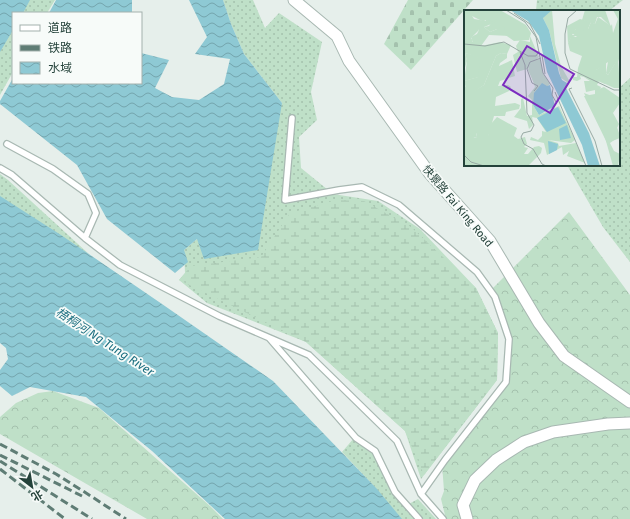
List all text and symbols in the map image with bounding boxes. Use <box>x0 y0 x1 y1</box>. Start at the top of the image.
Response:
inset map <box>464 10 620 166</box>
legend <box>12 12 142 84</box>
text: 道路 <box>48 21 72 35</box>
text: 铁路 <box>48 41 72 55</box>
text: 水域 <box>48 61 72 75</box>
street label: 快景路 Fai King Road <box>420 163 496 250</box>
water label: 梧桐河 Ng Tung River <box>53 305 157 379</box>
north arrow <box>12 467 52 507</box>
text: 北 <box>29 487 45 504</box>

